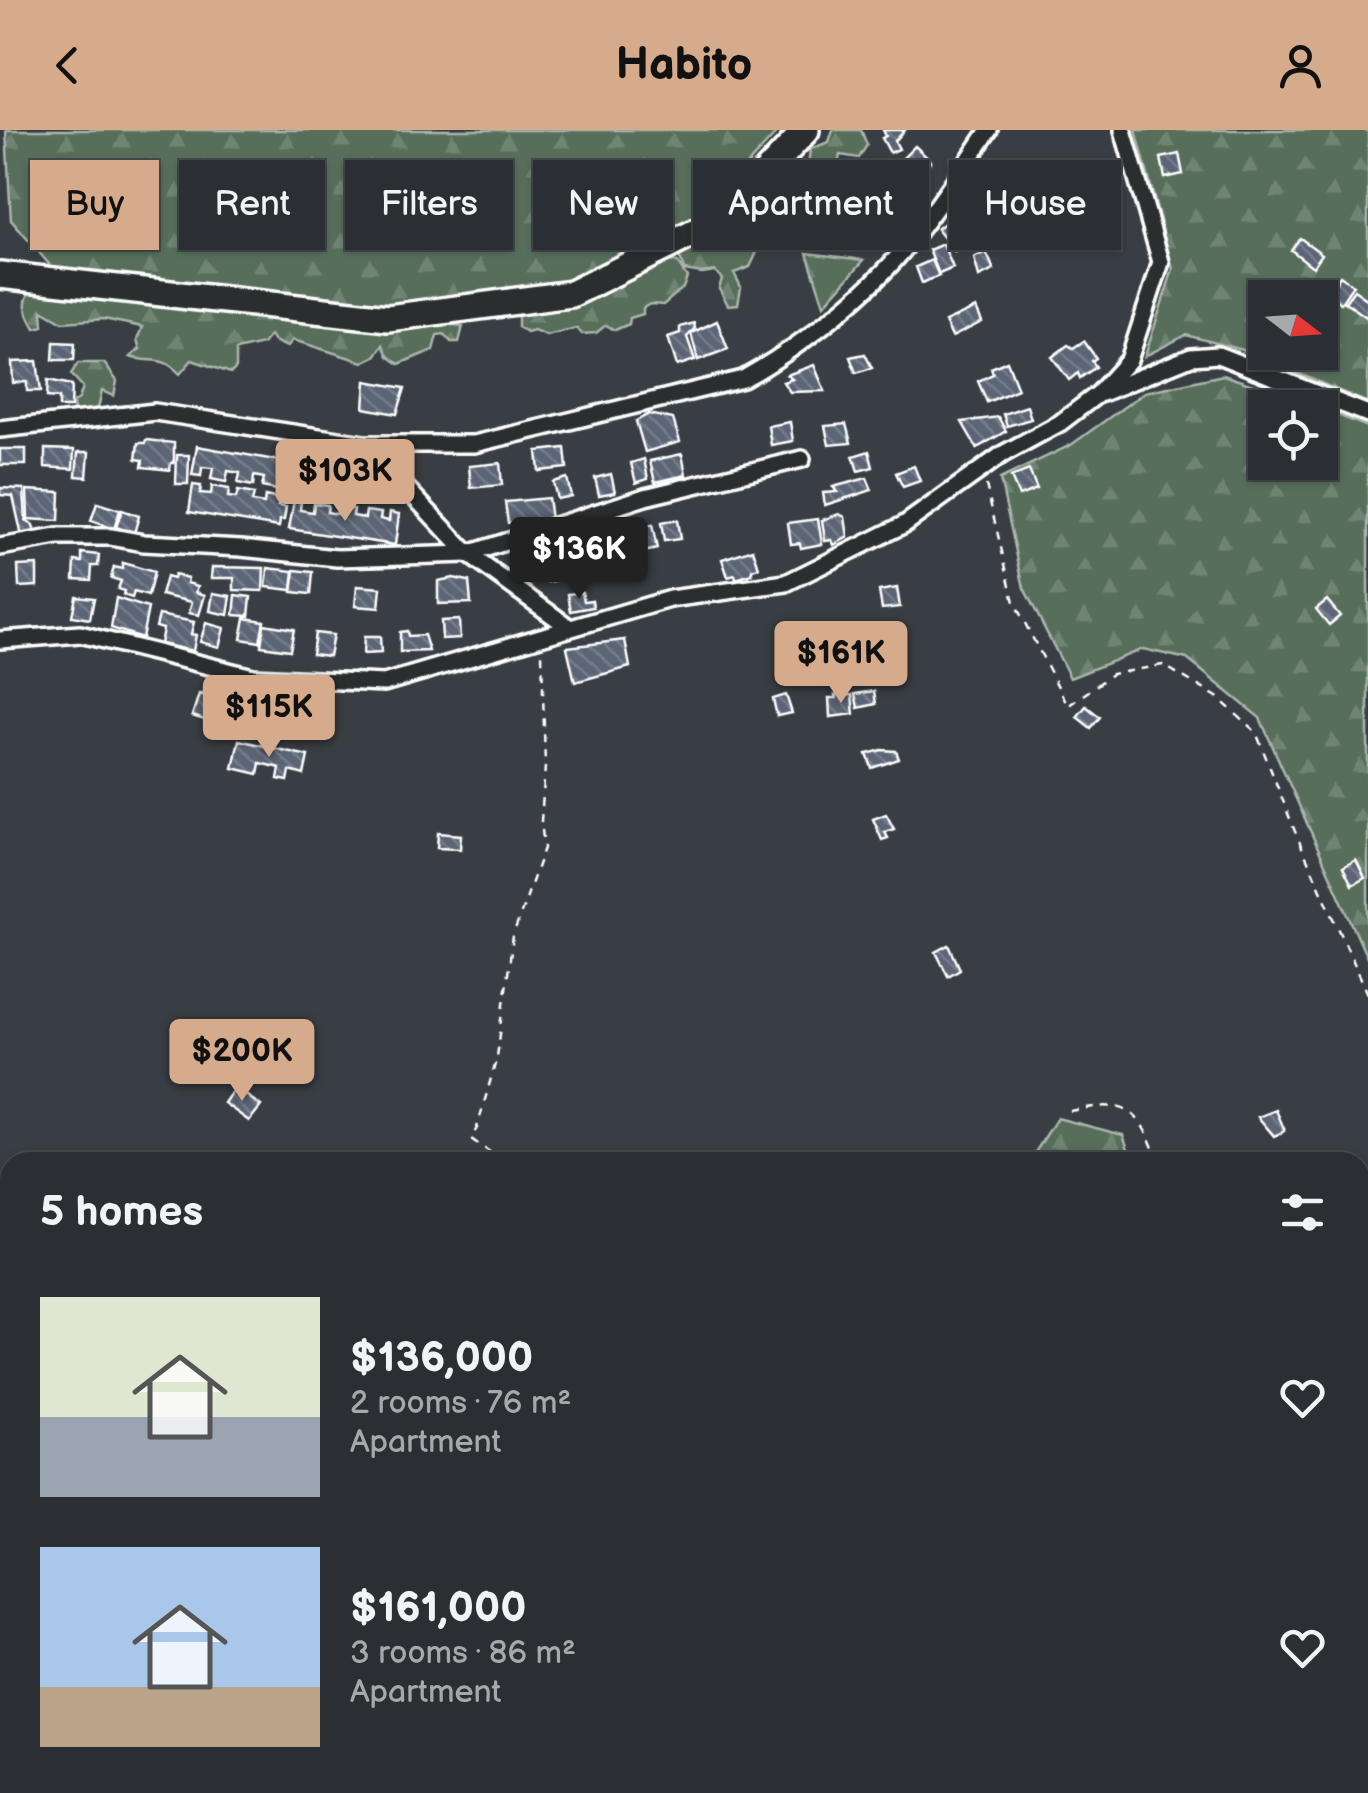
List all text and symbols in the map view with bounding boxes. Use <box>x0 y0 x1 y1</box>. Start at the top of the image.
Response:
icon: back <box>40 38 95 93</box>
text: Habito <box>616 38 752 93</box>
icon: person <box>1273 38 1328 93</box>
chip: Buy <box>30 160 159 250</box>
chip: Rent <box>179 160 325 250</box>
chip: Filters <box>345 160 513 250</box>
chip: New <box>533 160 673 250</box>
chip: Apartment <box>693 160 929 250</box>
chip: House <box>949 160 1121 250</box>
north arrow <box>1248 280 1338 370</box>
map controls <box>1248 280 1338 480</box>
button: locate <box>1248 390 1338 480</box>
pin: $103K <box>275 439 415 524</box>
text: $103K <box>298 452 392 491</box>
pin: $136K <box>509 517 649 602</box>
text: $136K <box>532 530 626 569</box>
pin: $161K <box>771 621 911 706</box>
text: $161K <box>796 634 886 673</box>
pin: $115K <box>199 675 339 760</box>
text: $115K <box>225 688 313 727</box>
pin: $200K <box>172 1019 312 1104</box>
text: $200K <box>191 1032 293 1071</box>
icon: filters <box>1275 1185 1330 1240</box>
text: 5 homes <box>40 1187 203 1238</box>
text: $136,000 <box>350 1333 533 1384</box>
icon: home <box>120 1337 240 1457</box>
icon: heart <box>1275 1370 1330 1425</box>
text: 2 rooms · 76 m² <box>350 1384 571 1423</box>
text: Apartment <box>350 1423 501 1462</box>
text: $161,000 <box>350 1583 526 1634</box>
icon: home <box>120 1587 240 1707</box>
icon: heart <box>1275 1620 1330 1675</box>
text: 3 rooms · 86 m² <box>350 1634 576 1673</box>
text: Apartment <box>350 1673 501 1712</box>

